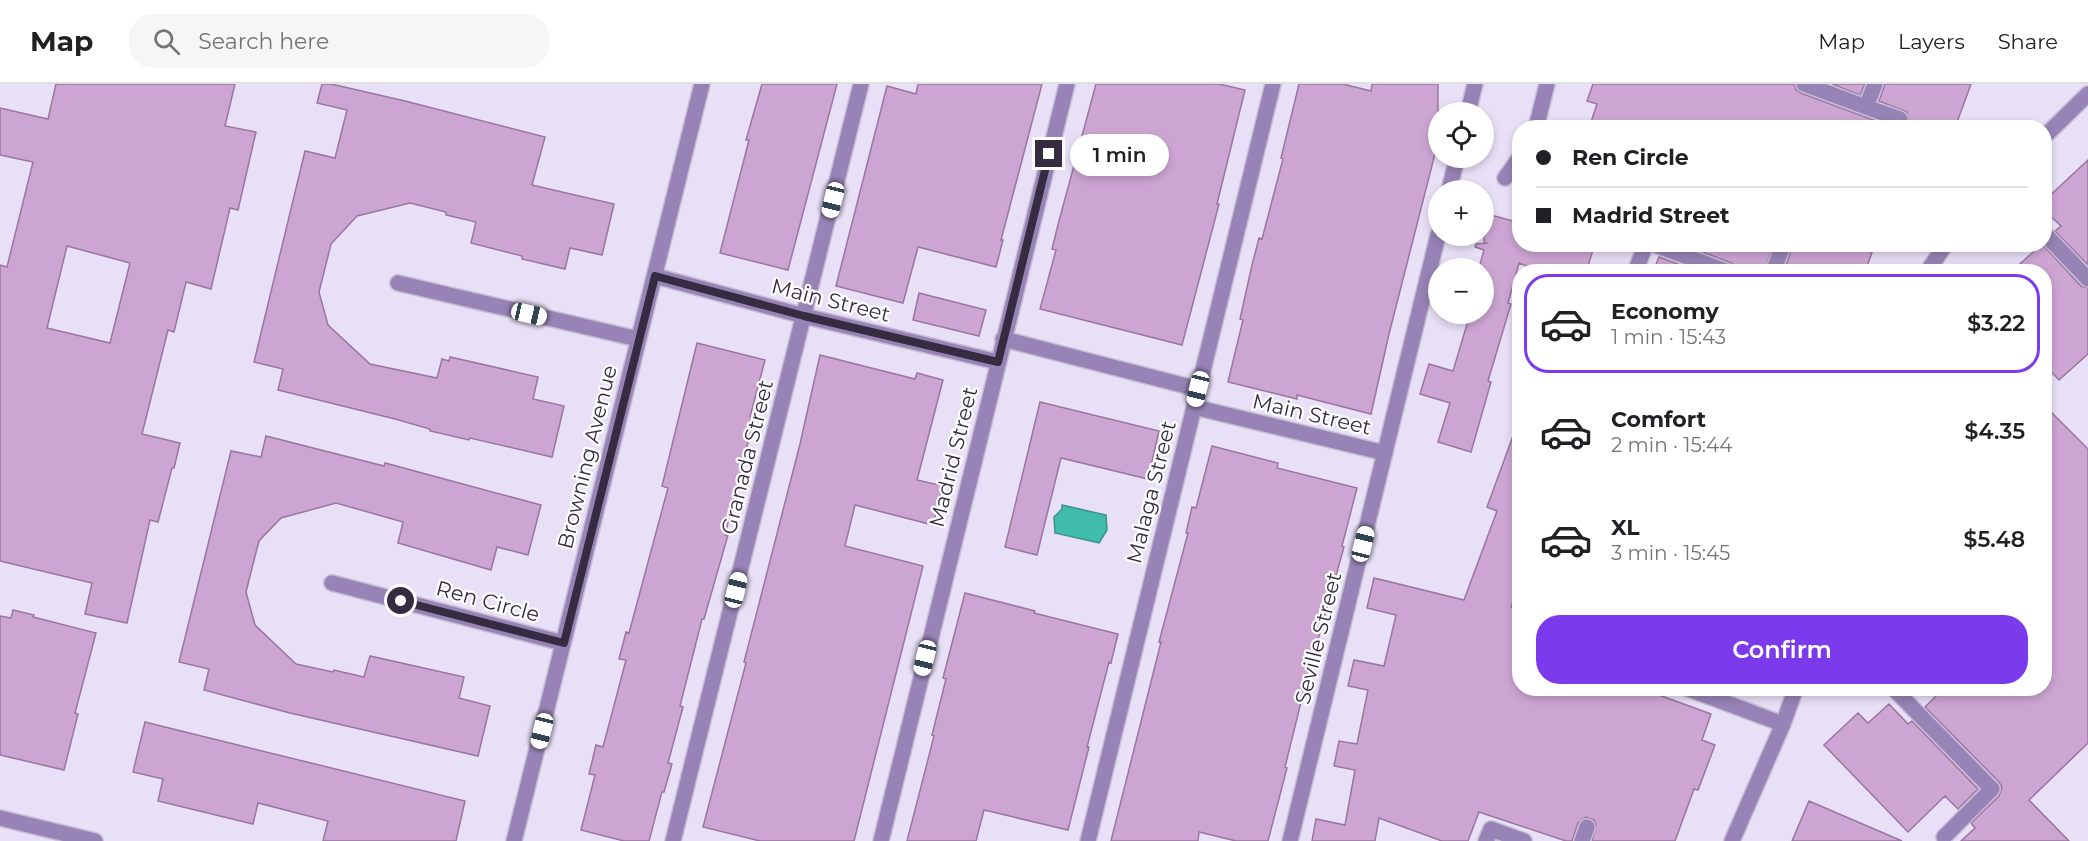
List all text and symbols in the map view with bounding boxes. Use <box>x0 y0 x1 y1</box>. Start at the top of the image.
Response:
search box <box>129 14 549 68</box>
text: Map <box>30 24 93 58</box>
icon: search <box>150 25 183 58</box>
text: Search here <box>198 28 329 55</box>
text: Map <box>1818 29 1865 54</box>
text: Layers <box>1898 29 1965 54</box>
text: Share <box>1998 29 2058 54</box>
map controls <box>1428 102 1494 324</box>
button: locate <box>1428 102 1494 168</box>
callout: 1 min <box>1070 133 1169 175</box>
route end <box>1035 140 1062 167</box>
text: 1 min <box>1093 143 1146 167</box>
text: Ren Circle <box>1572 144 1689 171</box>
car <box>820 180 846 220</box>
button: + <box>1428 180 1494 246</box>
text: Madrid Street <box>1572 202 1730 229</box>
button: − <box>1428 258 1494 324</box>
street label: Main Street <box>769 273 893 327</box>
icon: car <box>1539 297 1593 351</box>
text: Economy <box>1611 298 1719 325</box>
car <box>509 301 549 327</box>
text: $3.22 <box>1967 310 2025 337</box>
text: 1 min · 15:43 <box>1611 325 1726 349</box>
street label: Browning Avenue <box>552 363 622 551</box>
car <box>1185 369 1211 409</box>
street label: Granada Street <box>716 377 778 537</box>
street label: Madrid Street <box>923 384 983 530</box>
street label: Main Street <box>1250 388 1374 440</box>
icon: car <box>1539 405 1593 459</box>
text: Comfort <box>1611 406 1706 433</box>
street label: Malaga Street <box>1121 418 1181 566</box>
text: $4.35 <box>1965 418 2025 445</box>
text: 2 min · 15:44 <box>1611 433 1732 457</box>
icon: car <box>1539 513 1593 567</box>
text: XL <box>1611 514 1640 541</box>
car <box>1350 524 1376 564</box>
text: $5.48 <box>1964 526 2025 553</box>
text: 3 min · 15:45 <box>1611 541 1730 565</box>
street label: Seville Street <box>1289 569 1347 707</box>
car <box>723 570 749 610</box>
street label: Ren Circle <box>433 575 543 627</box>
route start <box>387 587 414 614</box>
button: Confirm <box>1536 615 2028 684</box>
car <box>912 638 938 678</box>
car <box>529 711 555 751</box>

